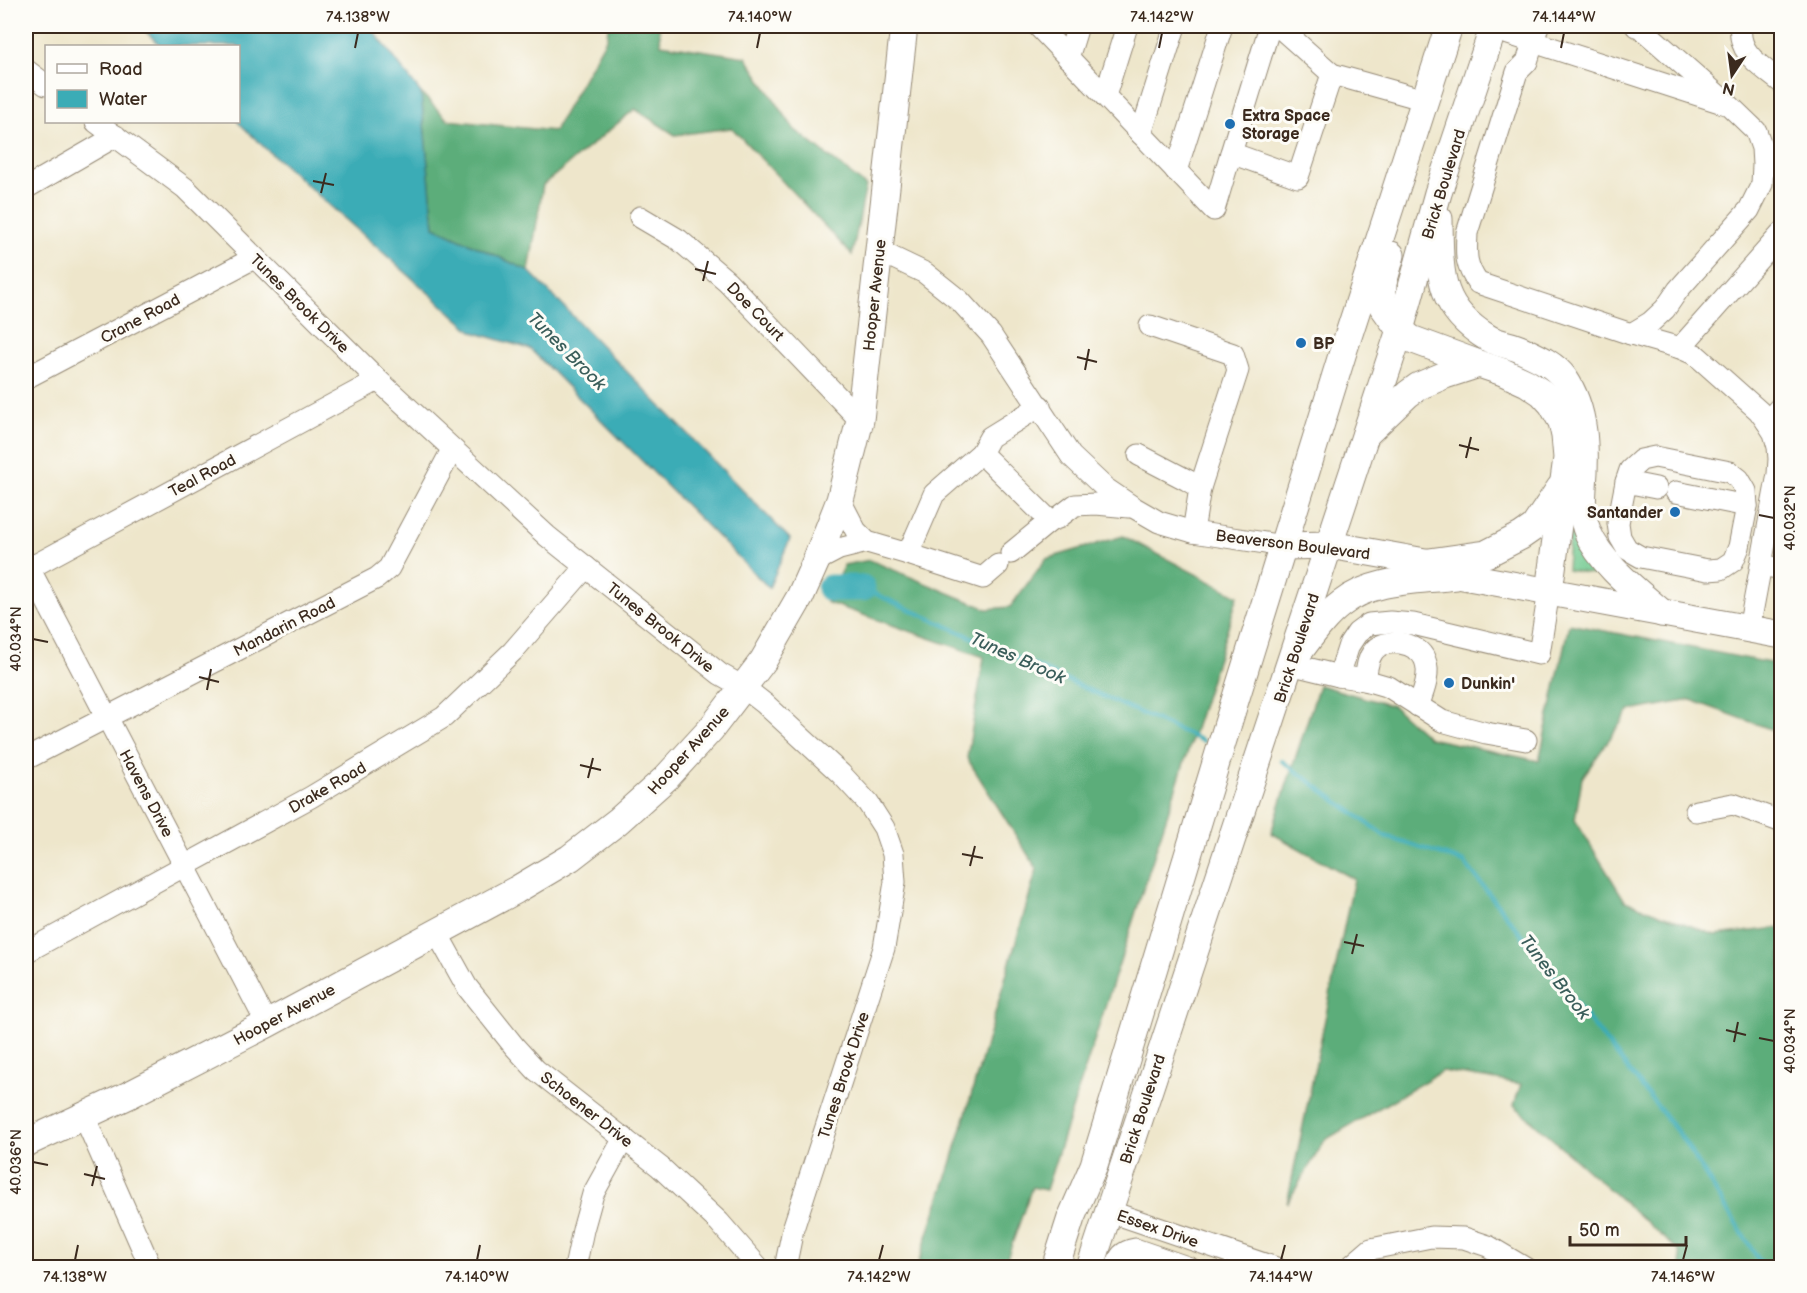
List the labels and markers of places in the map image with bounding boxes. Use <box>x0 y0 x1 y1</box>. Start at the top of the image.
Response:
place label: Extra Space Storage <box>1242 107 1330 144</box>
marker: Extra Space Storage <box>1223 117 1237 131</box>
place label: BP <box>1313 335 1334 354</box>
marker: BP <box>1294 336 1308 350</box>
place label: Santander <box>1587 504 1664 523</box>
marker: Santander <box>1668 505 1682 519</box>
place label: Dunkin' <box>1461 675 1515 694</box>
marker: Dunkin' <box>1442 676 1456 690</box>

